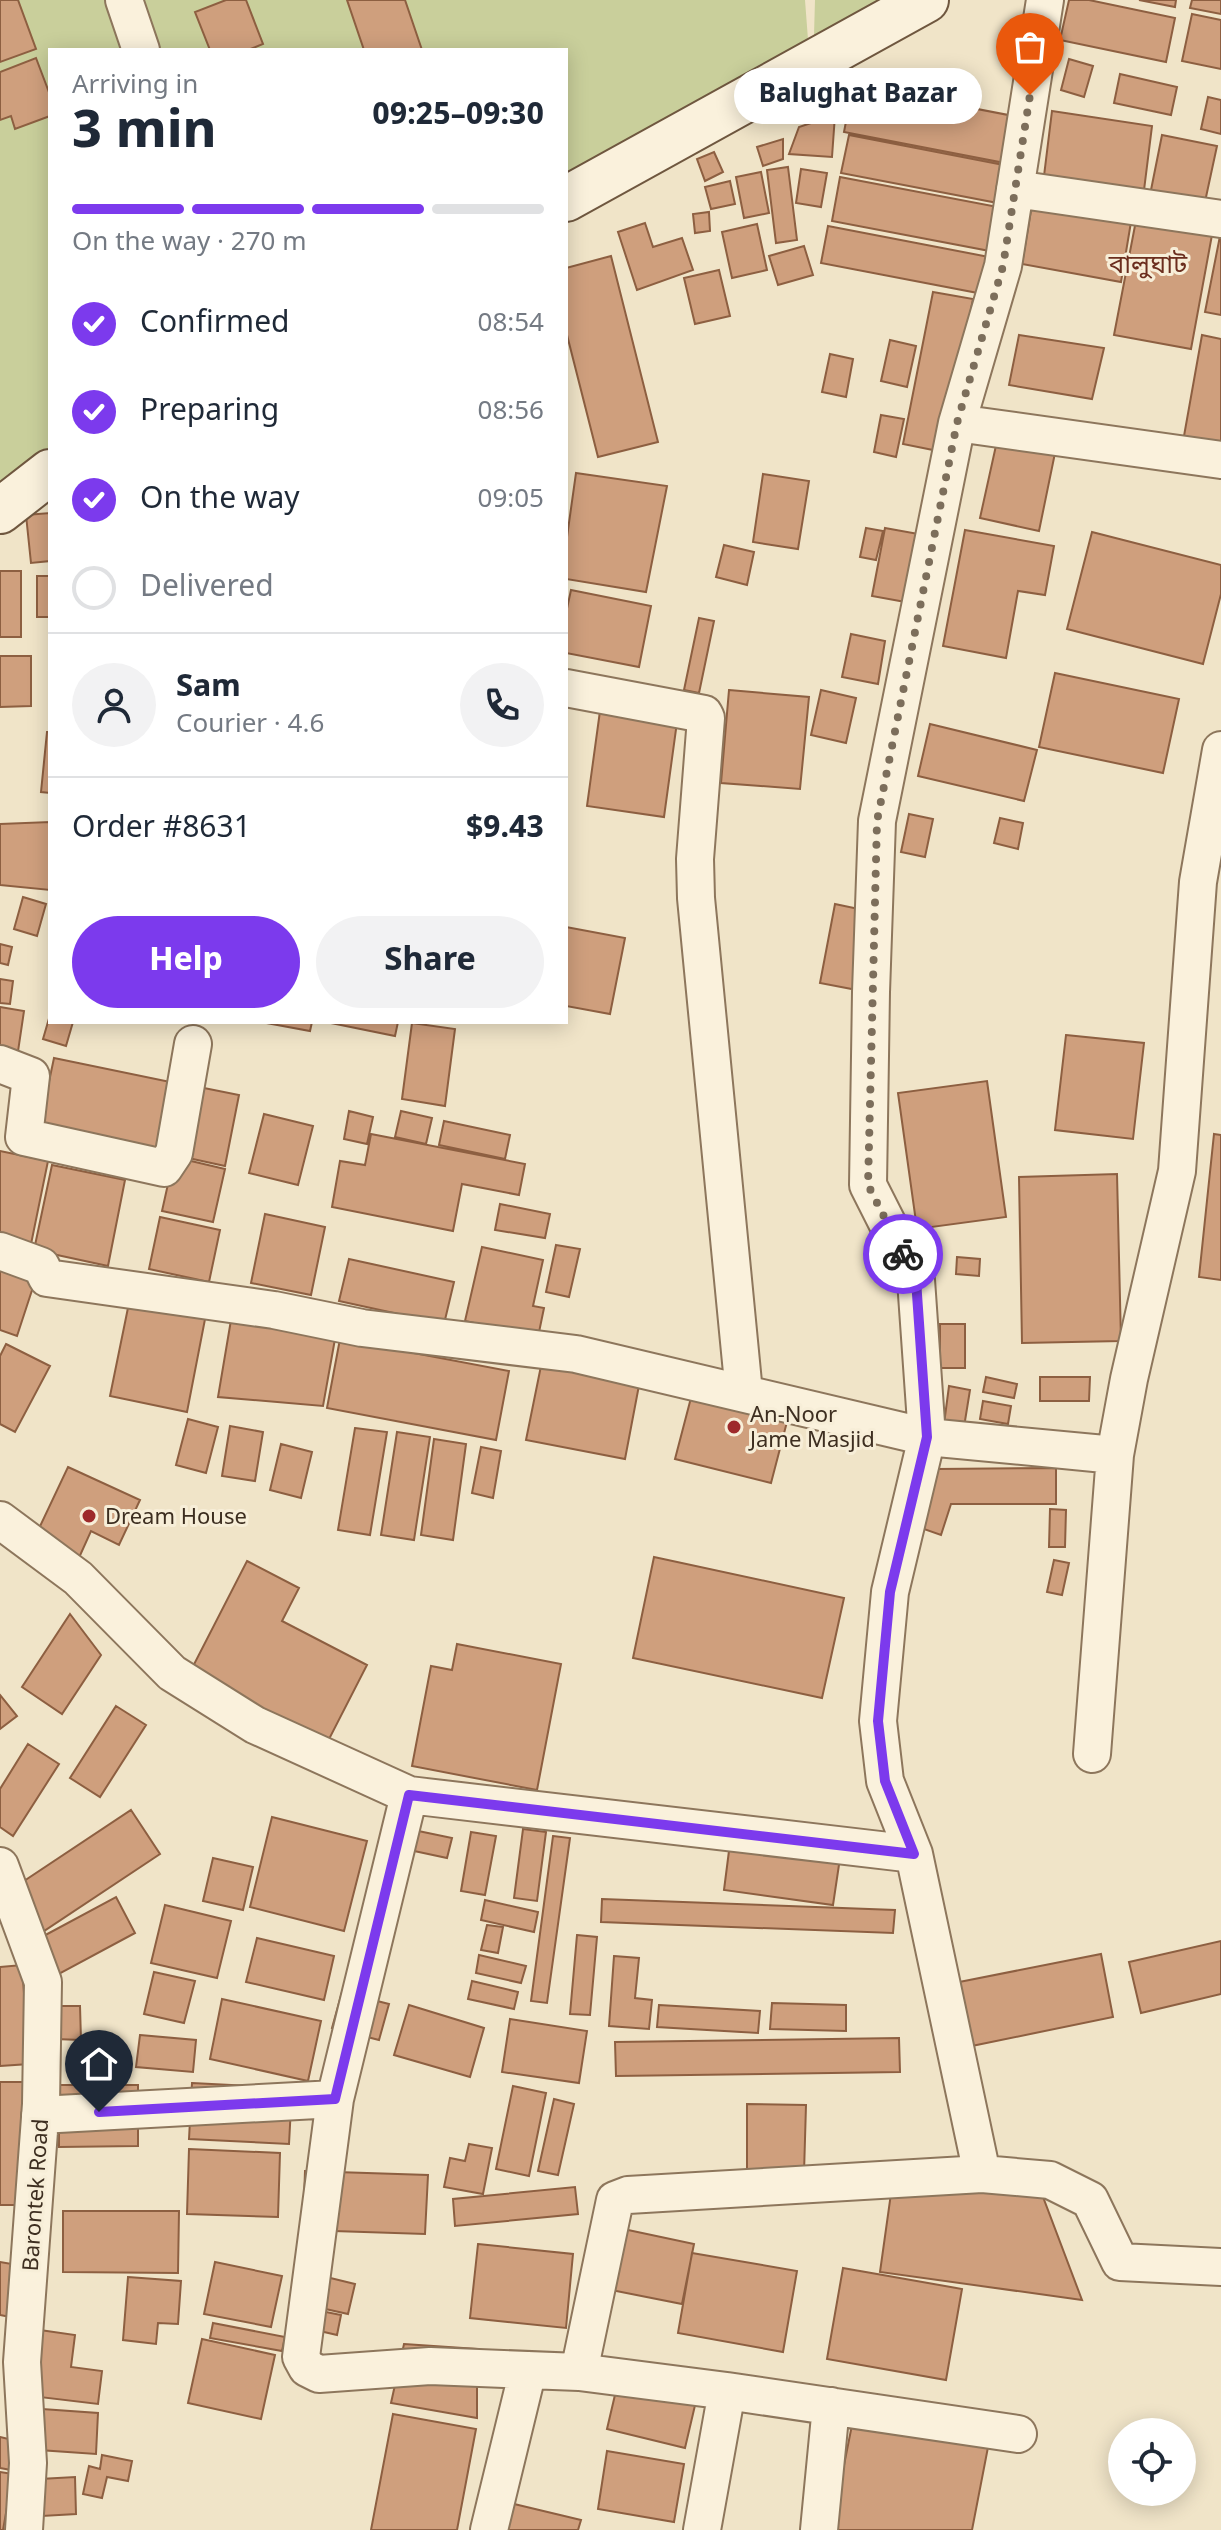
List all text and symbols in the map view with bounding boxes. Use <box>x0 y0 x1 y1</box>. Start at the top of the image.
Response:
pin <box>996 13 1064 95</box>
icon: bag <box>1008 25 1052 69</box>
callout: Balughat Bazar <box>734 67 982 123</box>
text: Arriving in <box>72 69 198 104</box>
text: Balughat Bazar <box>759 78 957 113</box>
text: 09:25–09:30 <box>372 96 544 136</box>
text: 3 min <box>72 99 217 168</box>
text: On the way · 270 m <box>72 226 306 261</box>
district label: বালুঘাট <box>1108 249 1188 284</box>
icon: check <box>72 302 116 346</box>
text: Confirmed <box>140 304 290 344</box>
text: 08:54 <box>478 307 544 342</box>
icon: check <box>72 390 116 434</box>
text: Preparing <box>140 392 279 432</box>
text: 08:56 <box>478 395 544 430</box>
icon: check <box>72 478 116 522</box>
text: On the way <box>140 480 300 520</box>
text: 09:05 <box>478 483 544 518</box>
text: Delivered <box>140 568 274 608</box>
button: person <box>72 663 156 747</box>
button: phone <box>460 663 544 747</box>
text: Sam <box>176 668 241 708</box>
text: Courier · 4.6 <box>176 708 324 743</box>
text: Order #8631 <box>72 809 251 849</box>
text: $9.43 <box>466 809 544 849</box>
button: Help <box>72 916 300 1008</box>
button: Share <box>316 916 544 1008</box>
courier <box>863 1214 943 1294</box>
icon: bike <box>881 1232 925 1276</box>
place label: An-Noor Jame Masjid <box>748 1402 875 1456</box>
marker: An-Noor Jame Masjid <box>725 1418 743 1436</box>
place label: Dream House <box>105 1504 247 1533</box>
marker: Dream House <box>80 1507 98 1525</box>
pin <box>65 2030 133 2112</box>
icon: home <box>77 2042 121 2086</box>
street label: Barontek Road <box>18 2118 57 2272</box>
map controls <box>1108 2418 1196 2506</box>
button: locate <box>1108 2418 1196 2506</box>

